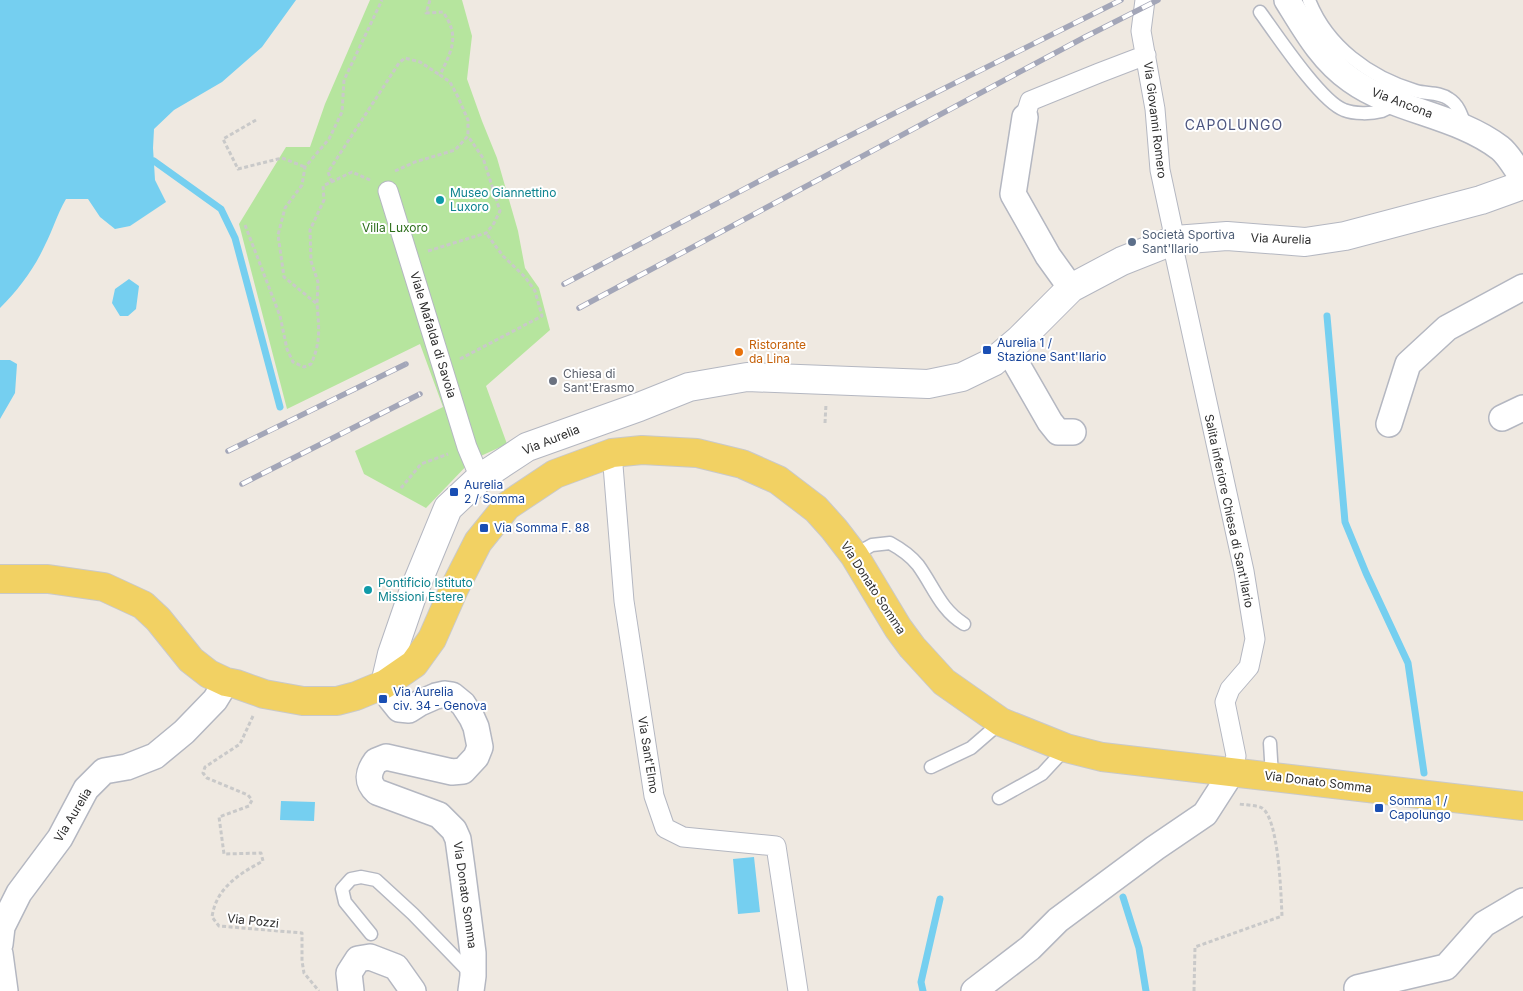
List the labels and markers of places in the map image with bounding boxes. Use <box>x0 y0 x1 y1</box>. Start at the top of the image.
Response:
place label: Museo Giannettino Luxoro <box>450 185 556 214</box>
marker: Museo Giannettino Luxoro <box>434 194 446 206</box>
place label: Società Sportiva Sant'Ilario <box>1142 227 1235 256</box>
marker: Società Sportiva Sant'Ilario <box>1126 236 1138 248</box>
place label: Aurelia 1 / Stazione Sant'Ilario <box>997 335 1106 364</box>
place label: Ristorante da Lina <box>749 337 806 366</box>
marker: Aurelia 1 / Stazione Sant'Ilario <box>981 344 993 356</box>
marker: Ristorante da Lina <box>733 346 745 358</box>
place label: Chiesa di Sant'Erasmo <box>563 366 635 395</box>
marker: Chiesa di Sant'Erasmo <box>547 375 559 387</box>
place label: Aurelia 2 / Somma <box>464 477 525 506</box>
marker: Aurelia 2 / Somma <box>448 486 460 498</box>
place label: Via Somma F. 88 <box>494 520 590 535</box>
marker: Via Somma F. 88 <box>478 522 490 534</box>
place label: Pontificio Istituto Missioni Estere <box>378 575 473 604</box>
marker: Pontificio Istituto Missioni Estere <box>362 584 374 596</box>
place label: Via Aurelia civ. 34 - Genova <box>393 684 487 713</box>
marker: Via Aurelia civ. 34 - Genova <box>377 693 389 705</box>
place label: Somma 1 / Capolungo <box>1389 793 1451 822</box>
marker: Somma 1 / Capolungo <box>1373 802 1385 814</box>

